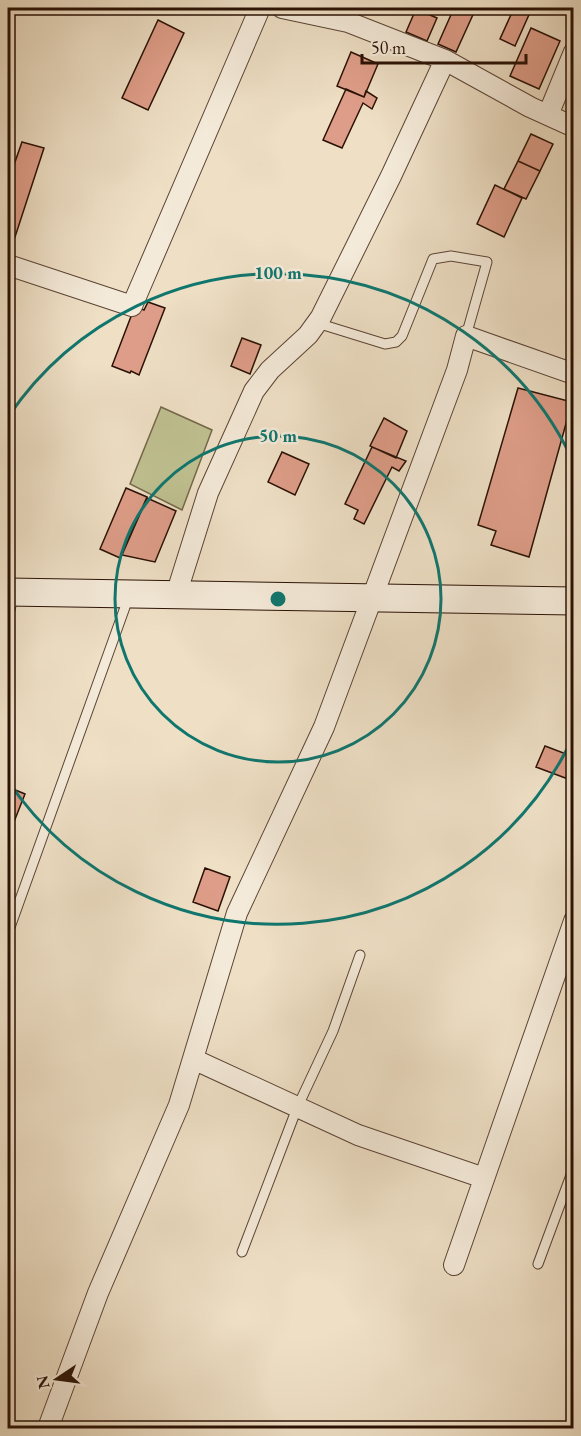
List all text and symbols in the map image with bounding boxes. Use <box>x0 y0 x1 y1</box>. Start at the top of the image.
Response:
scale bar <box>362 27 526 65</box>
text: 50 m <box>371 36 406 59</box>
text: 100 m <box>254 261 302 284</box>
text: 50 m <box>259 424 297 447</box>
centre of rings <box>268 589 288 609</box>
north arrow <box>27 1349 87 1409</box>
text: N <box>31 1374 55 1391</box>

